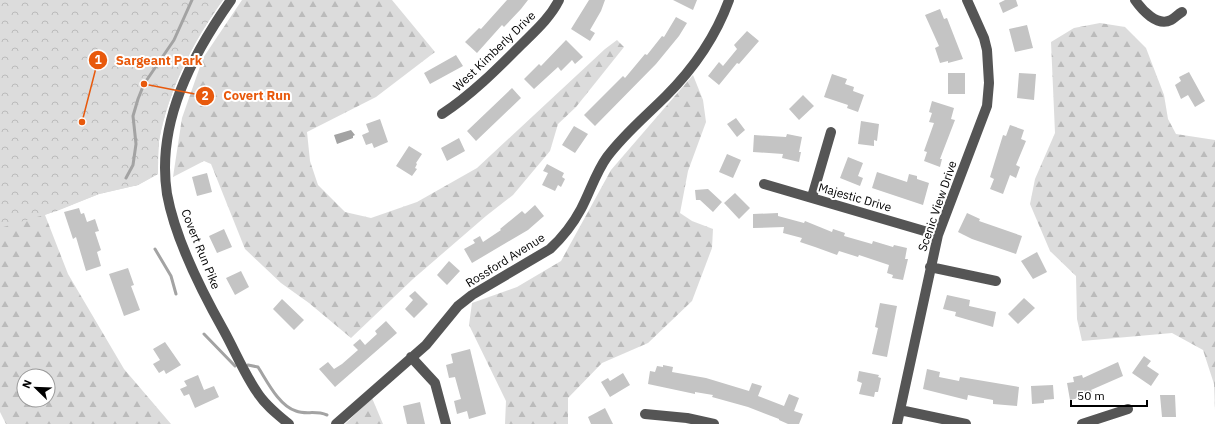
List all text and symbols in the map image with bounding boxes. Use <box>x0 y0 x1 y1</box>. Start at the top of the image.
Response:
street label: West Kimberly Drive <box>450 8 539 94</box>
callout: Sargeant Park <box>88 48 211 73</box>
text: 1 <box>94 52 102 67</box>
text: Sargeant Park <box>116 52 203 69</box>
callout: Covert Run <box>195 83 299 108</box>
text: Covert Run <box>223 87 291 104</box>
text: 2 <box>201 88 209 103</box>
street label: Scenic View Drive <box>914 158 960 253</box>
street label: Majestic Drive <box>817 179 894 215</box>
street label: Covert Run Pike <box>178 207 224 292</box>
street label: Rossford Avenue <box>463 229 548 290</box>
north arrow <box>16 368 56 408</box>
text: N <box>19 378 35 390</box>
scale bar <box>1071 382 1147 408</box>
text: 50 m <box>1077 388 1105 403</box>

